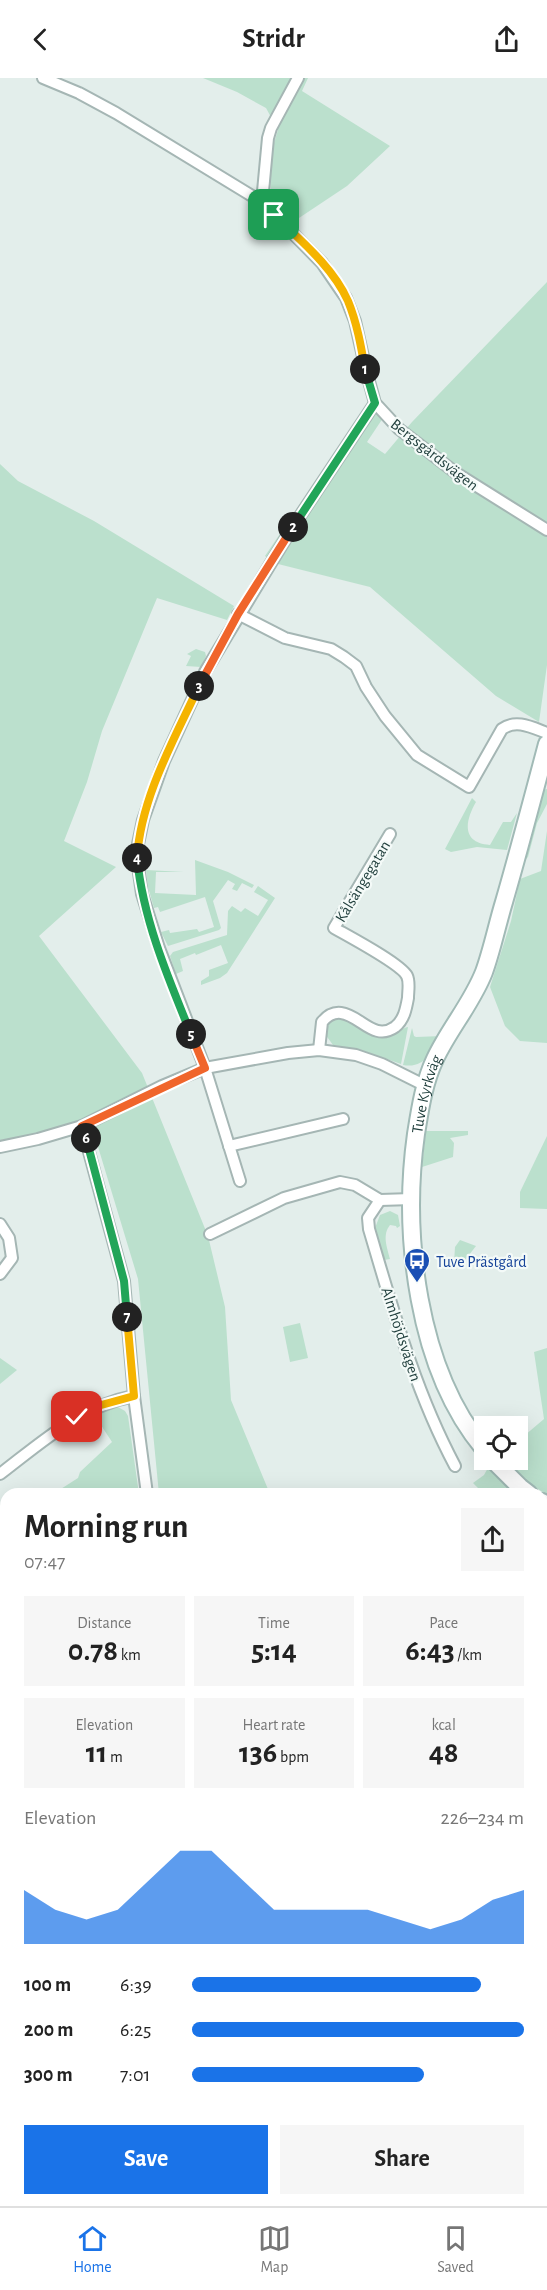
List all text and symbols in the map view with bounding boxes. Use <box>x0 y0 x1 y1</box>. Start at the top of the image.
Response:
icon: back <box>24 23 57 56</box>
icon: share <box>490 23 523 56</box>
text: Stridr <box>242 25 305 52</box>
pin <box>248 189 299 240</box>
icon: arrive <box>257 198 290 231</box>
pin: 1 <box>350 354 380 384</box>
text: 1 <box>362 361 368 377</box>
street label: Bergsgårdsvägen <box>388 416 481 494</box>
pin: 2 <box>278 512 308 542</box>
text: 2 <box>289 519 297 535</box>
pin: 3 <box>184 671 214 701</box>
text: 3 <box>196 678 202 694</box>
street label: Kålsängegatan <box>332 838 393 925</box>
pin: 4 <box>122 843 152 873</box>
text: 4 <box>133 850 141 866</box>
pin: 5 <box>176 1019 206 1049</box>
text: 5 <box>188 1026 194 1042</box>
street label: Tuve Kyrkväg <box>409 1052 445 1134</box>
pin: 6 <box>71 1123 101 1153</box>
text: 6 <box>82 1130 90 1146</box>
bus stop icon: Tuve Prästgård <box>402 1246 432 1284</box>
place label: Tuve Prästgård <box>436 1254 527 1270</box>
street label: Almhöjdsvägen <box>377 1285 424 1384</box>
pin: 7 <box>112 1302 142 1332</box>
text: 7 <box>124 1309 130 1325</box>
pin <box>51 1391 102 1442</box>
icon: check <box>60 1400 93 1433</box>
map controls <box>474 1416 528 1470</box>
button: locate <box>474 1416 528 1470</box>
button: share <box>461 1508 524 1571</box>
text: Morning run <box>24 1511 188 1544</box>
text: 07:47 <box>24 1552 65 1572</box>
text: Distance <box>77 1615 131 1631</box>
text: Time <box>258 1615 290 1631</box>
text: Pace <box>429 1615 458 1631</box>
text: 0.78 <box>68 1636 118 1666</box>
text: 5:14 <box>251 1636 297 1666</box>
text: 6:43 <box>405 1636 455 1666</box>
text: km <box>118 1647 141 1663</box>
text: /km <box>455 1647 482 1663</box>
text: Elevation <box>75 1717 133 1733</box>
text: Heart rate <box>243 1717 305 1733</box>
text: kcal <box>431 1717 456 1733</box>
text: 11 <box>86 1738 107 1768</box>
text: 136 <box>239 1738 277 1768</box>
text: 48 <box>429 1738 459 1768</box>
text: m <box>107 1749 123 1765</box>
text: bpm <box>277 1749 309 1765</box>
text: Elevation <box>24 1808 96 1828</box>
text: 226–234 m <box>441 1808 524 1828</box>
text: 100 m <box>24 1975 71 1995</box>
text: 6:39 <box>120 1975 152 1995</box>
text: 200 m <box>24 2020 73 2040</box>
text: 6:25 <box>120 2020 151 2040</box>
text: 300 m <box>24 2065 73 2085</box>
text: 7:01 <box>120 2065 150 2085</box>
button: Save <box>24 2125 268 2194</box>
button: Share <box>280 2125 524 2194</box>
tab: Home <box>73 2222 112 2277</box>
tab: Map <box>258 2222 291 2277</box>
tab: Saved <box>437 2222 474 2277</box>

